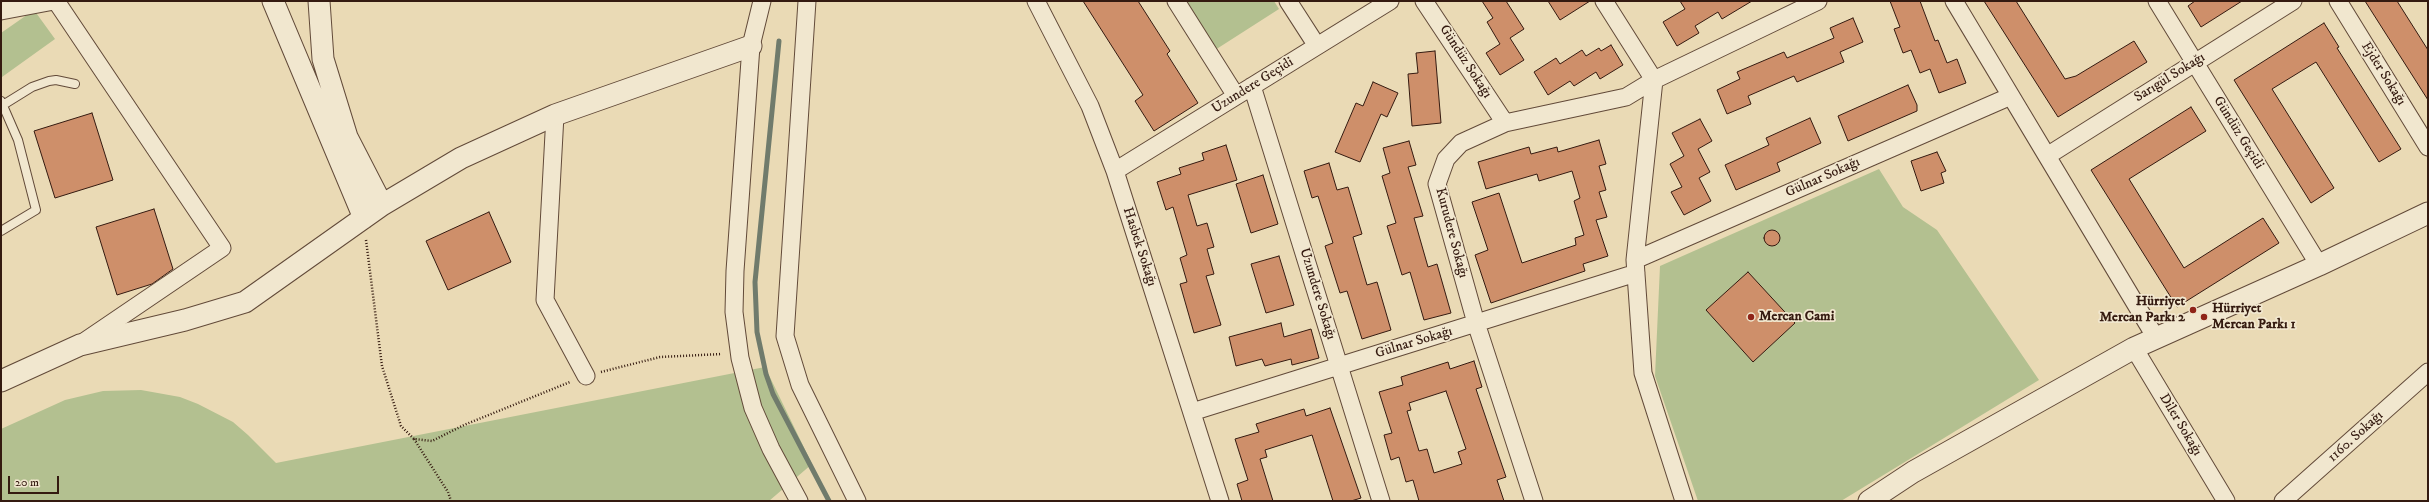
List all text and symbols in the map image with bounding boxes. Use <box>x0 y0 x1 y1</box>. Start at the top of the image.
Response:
street label: Gündüz Sokağı <box>1435 22 1495 102</box>
street label: Ejder Sokağı <box>2357 39 2409 109</box>
street label: Sarıgül Sokağı <box>2131 50 2209 106</box>
street label: Uzundere Geçidi <box>1209 54 1297 118</box>
street label: Gündüz Geçidi <box>2209 94 2267 172</box>
street label: Gülnar Sokağı <box>1783 154 1863 202</box>
street label: Kurudere Sokağı <box>1431 186 1471 280</box>
street label: Hasbek Sokağı <box>1118 205 1160 289</box>
street label: Uzundere Sokağı <box>1295 246 1339 342</box>
place label: Hürriyet Mercan Parkı 2 <box>2100 294 2185 326</box>
place label: Hürriyet Mercan Parkı 1 <box>2212 301 2296 334</box>
marker: Hürriyet Mercan Parkı 2 <box>2188 305 2198 315</box>
place label: Mercan Cami <box>1759 309 1834 325</box>
marker: Mercan Cami <box>1746 312 1756 322</box>
marker: Hürriyet Mercan Parkı 1 <box>2199 312 2209 322</box>
street label: Gülnar Sokağı <box>1373 323 1455 363</box>
street label: Diler Sokağı <box>2155 391 2205 459</box>
street label: 1160. Sokağı <box>2325 408 2387 466</box>
scale bar <box>10 468 61 494</box>
text: 20 m <box>15 475 39 490</box>

